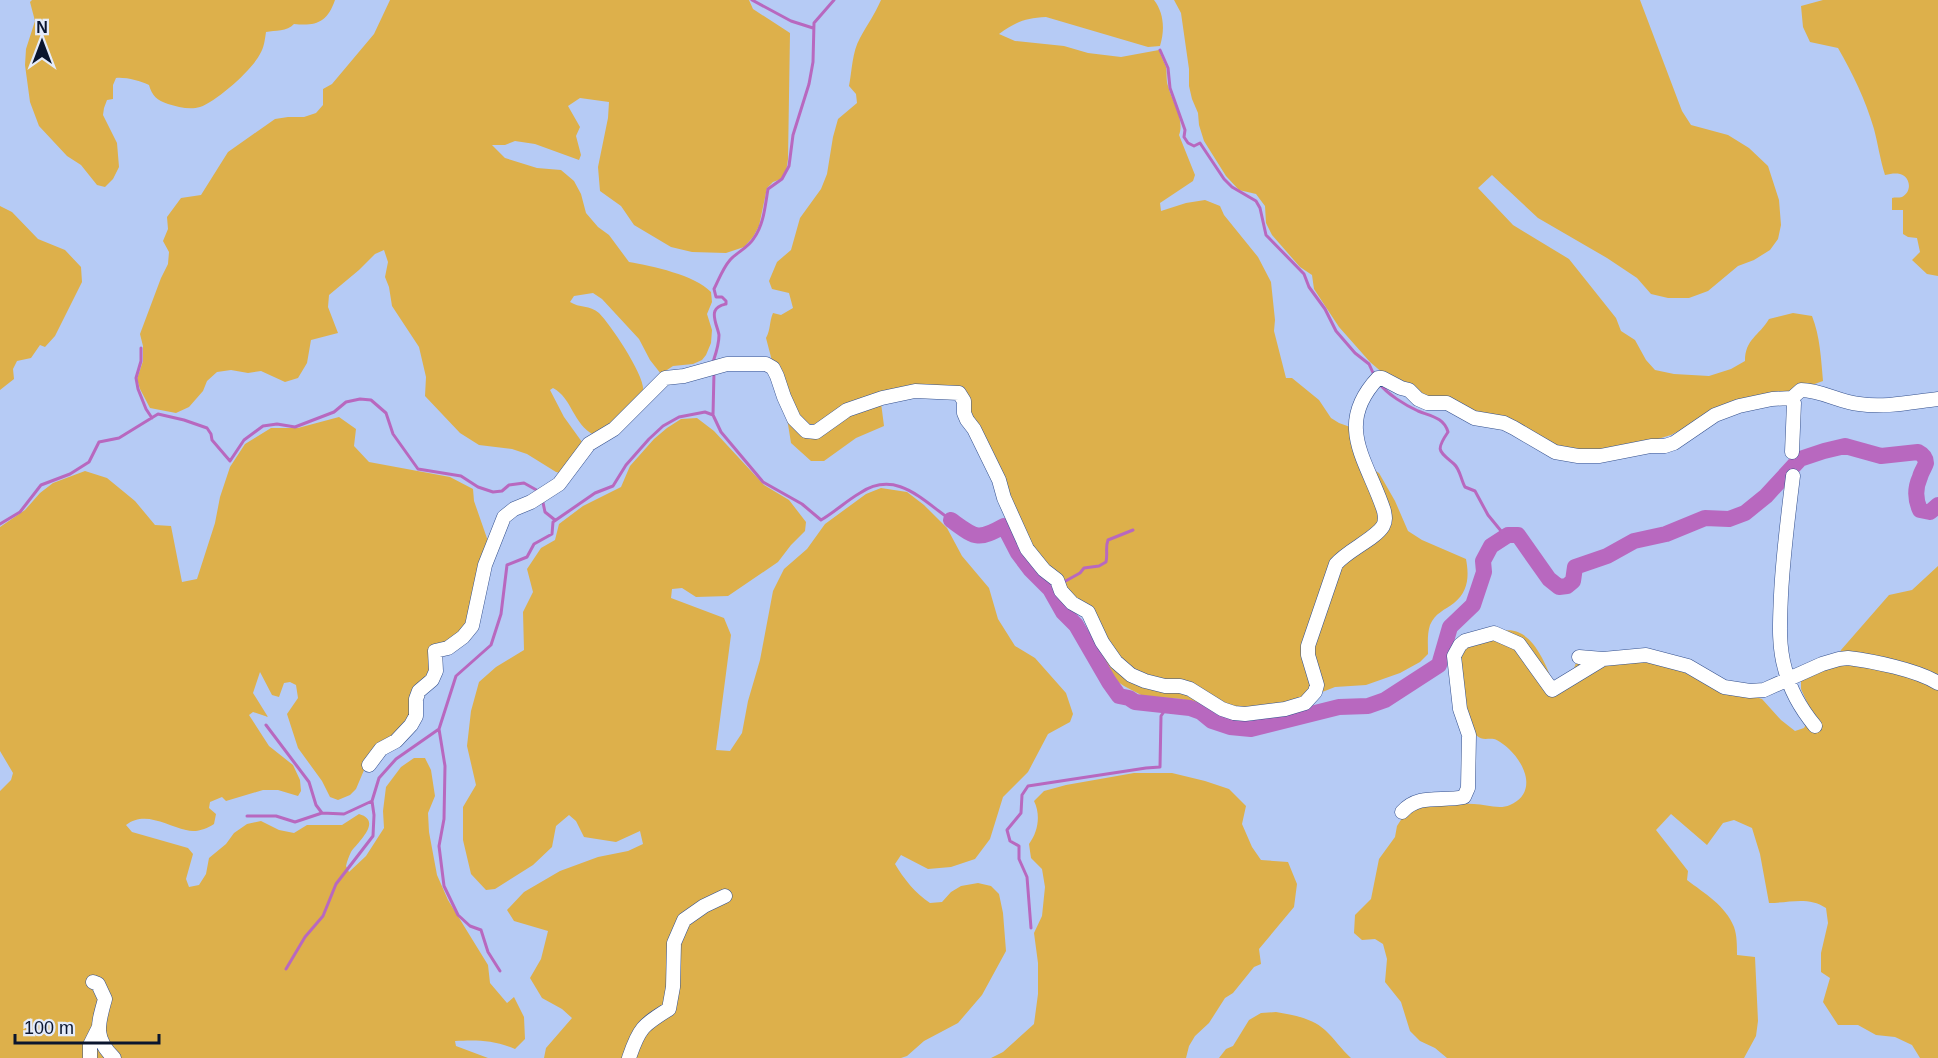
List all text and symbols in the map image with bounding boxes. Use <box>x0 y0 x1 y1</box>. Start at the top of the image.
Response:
north arrow <box>12 12 72 72</box>
text: N <box>36 19 48 36</box>
scale bar <box>15 1007 159 1045</box>
text: 100 m <box>24 1018 74 1038</box>

